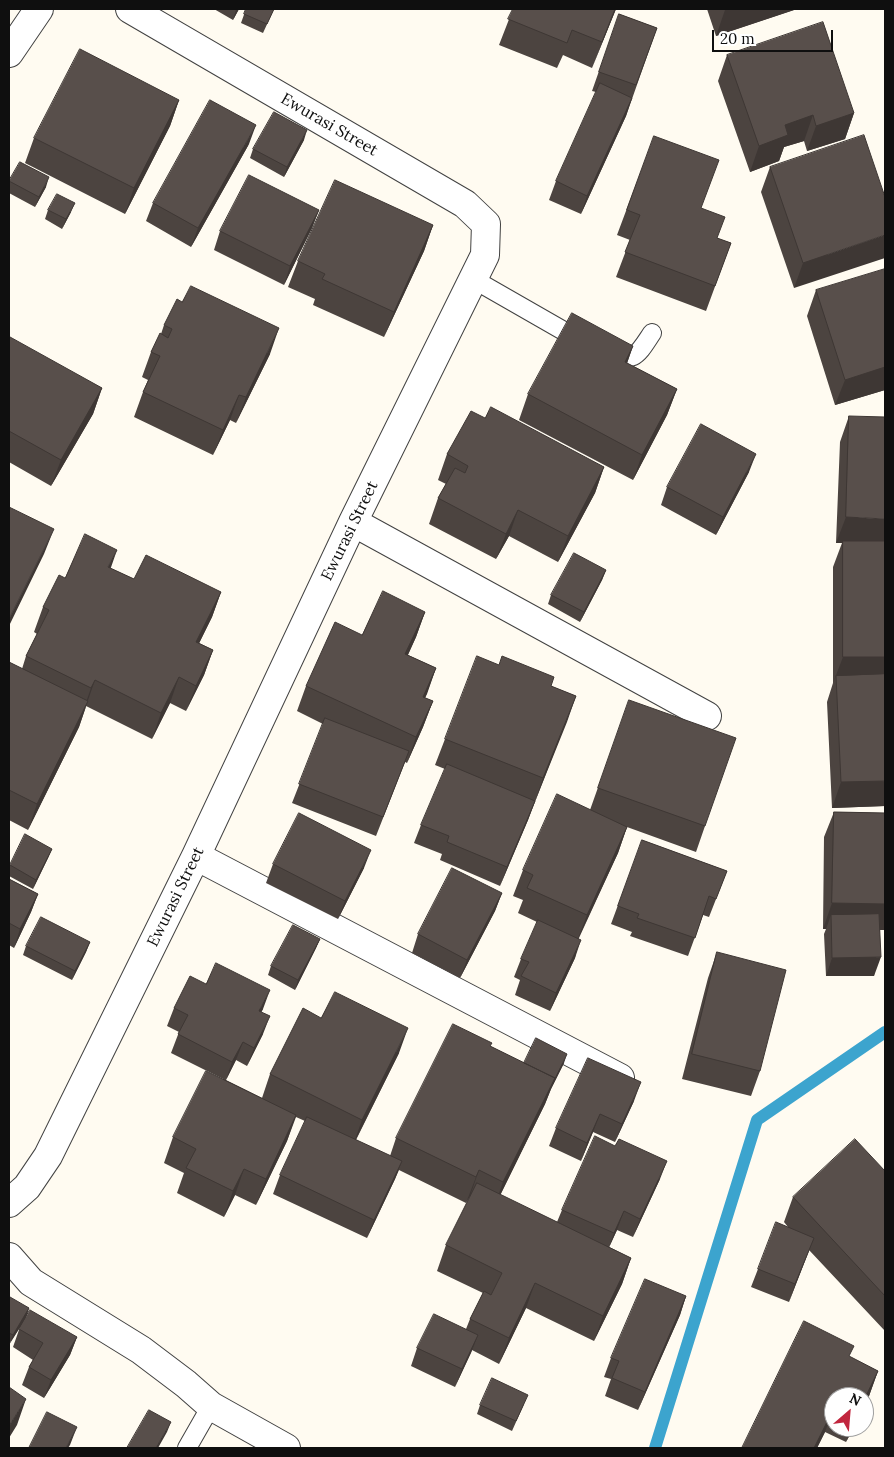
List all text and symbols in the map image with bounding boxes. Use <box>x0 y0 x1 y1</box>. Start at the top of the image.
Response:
scale bar <box>714 20 835 52</box>
text: 20 m <box>720 29 755 48</box>
street label: Ewurasi Street <box>277 90 381 160</box>
street label: Ewurasi Street <box>318 478 382 584</box>
street label: Ewurasi Street <box>144 844 208 950</box>
north arrow <box>824 1387 874 1437</box>
text: N <box>846 1389 864 1410</box>

